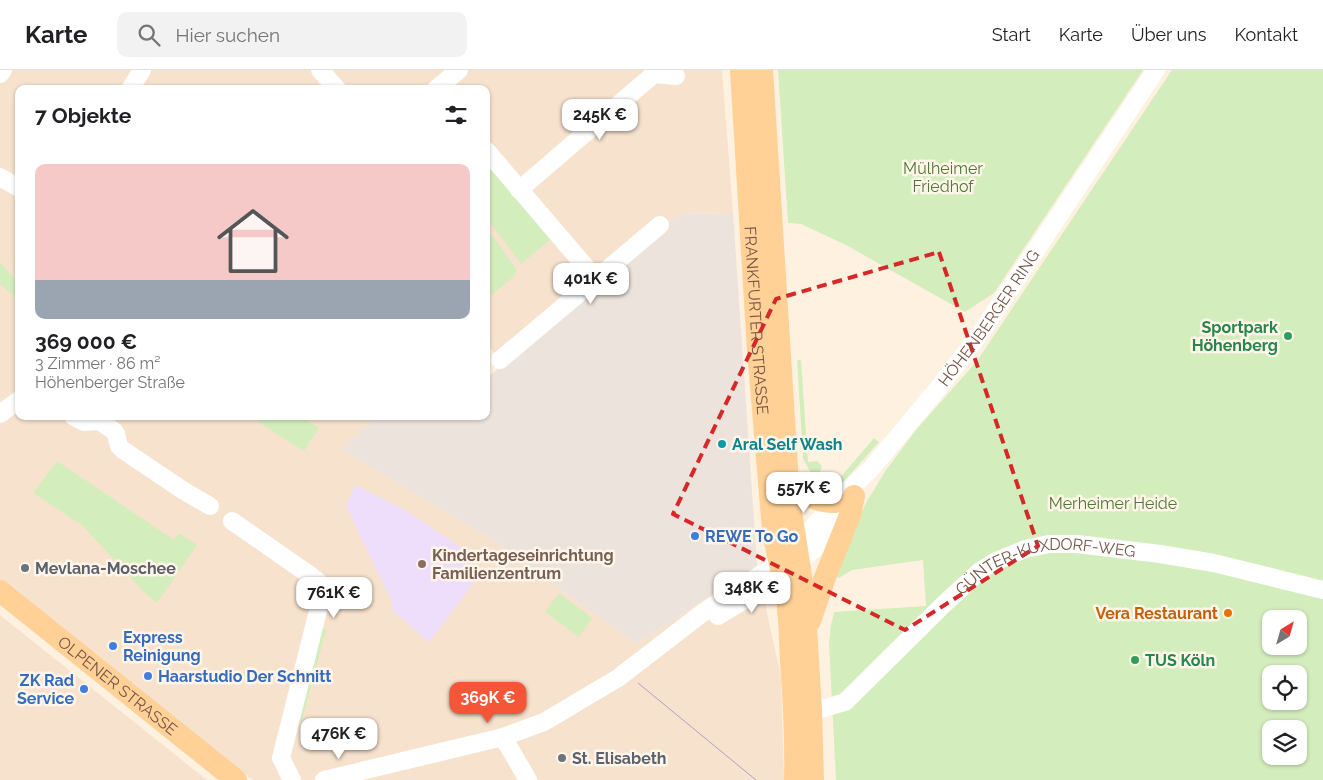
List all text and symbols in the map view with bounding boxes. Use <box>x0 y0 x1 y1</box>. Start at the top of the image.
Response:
search box <box>117 12 467 57</box>
text: Karte <box>25 20 87 49</box>
icon: search <box>135 21 163 49</box>
text: Hier suchen <box>175 24 280 46</box>
text: Start <box>992 24 1031 45</box>
text: Karte <box>1059 24 1103 45</box>
text: Über uns <box>1131 24 1206 45</box>
text: Kontakt <box>1234 24 1298 45</box>
pin: 245K € <box>559 98 641 141</box>
icon: filters <box>442 101 470 129</box>
text: 7 Objekte <box>35 103 131 128</box>
text: 245K € <box>573 105 627 124</box>
park label: Mülheimer Friedhof <box>903 159 983 196</box>
icon: home <box>208 196 298 286</box>
street label: FRANKFURTER STRASSE <box>741 226 773 416</box>
street label: HÖHENBERGER RING <box>934 246 1043 390</box>
pin: 401K € <box>550 262 632 305</box>
text: 401K € <box>564 269 618 288</box>
place label: Sportpark Höhenberg <box>1192 318 1278 355</box>
text: 369 000 € <box>35 329 137 354</box>
marker: Sportpark Höhenberg <box>1282 330 1294 342</box>
text: 3 Zimmer · 86 m² <box>35 354 161 373</box>
text: Höhenberger Straße <box>35 373 185 392</box>
place label: Aral Self Wash <box>732 435 843 454</box>
marker: Aral Self Wash <box>716 438 728 450</box>
pin: 557K € <box>763 472 845 514</box>
text: 557K € <box>777 478 831 497</box>
park label: Merheimer Heide <box>1049 494 1177 513</box>
place label: REWE To Go <box>705 527 799 546</box>
marker: REWE To Go <box>689 530 701 542</box>
street label: GÜNTER-KUXDORF-WEG <box>951 534 1137 598</box>
place label: Kindertageseinrichtung Familienzentrum <box>432 546 614 583</box>
marker: Kindertageseinrichtung Familienzentrum <box>416 558 428 570</box>
place label: Mevlana-Moschee <box>35 559 176 578</box>
marker: Mevlana-Moschee <box>19 562 31 574</box>
pin: 348K € <box>711 572 793 614</box>
pin: 761K € <box>293 576 375 619</box>
text: 348K € <box>725 578 779 597</box>
text: 761K € <box>307 583 361 602</box>
place label: Vera Restaurant <box>1095 604 1218 623</box>
marker: Vera Restaurant <box>1222 607 1234 619</box>
north arrow <box>1262 610 1308 655</box>
map controls <box>1262 610 1307 765</box>
place label: Express Reinigung <box>123 628 201 665</box>
street label: OLPENER STRASSE <box>54 632 182 739</box>
marker: Express Reinigung <box>107 640 119 652</box>
place label: TUS Köln <box>1145 651 1215 670</box>
marker: TUS Köln <box>1129 654 1141 666</box>
button: locate <box>1262 665 1307 710</box>
place label: Haarstudio Der Schnitt <box>158 667 331 686</box>
marker: Haarstudio Der Schnitt <box>142 670 154 682</box>
place label: ZK Rad Service <box>17 671 74 708</box>
pin: 369K € <box>447 682 529 724</box>
marker: ZK Rad Service <box>78 683 90 695</box>
text: 369K € <box>460 688 516 707</box>
pin: 476K € <box>298 718 380 760</box>
button: layers <box>1262 720 1307 765</box>
text: 476K € <box>312 724 366 743</box>
place label: St. Elisabeth <box>572 749 667 768</box>
marker: St. Elisabeth <box>556 752 568 764</box>

